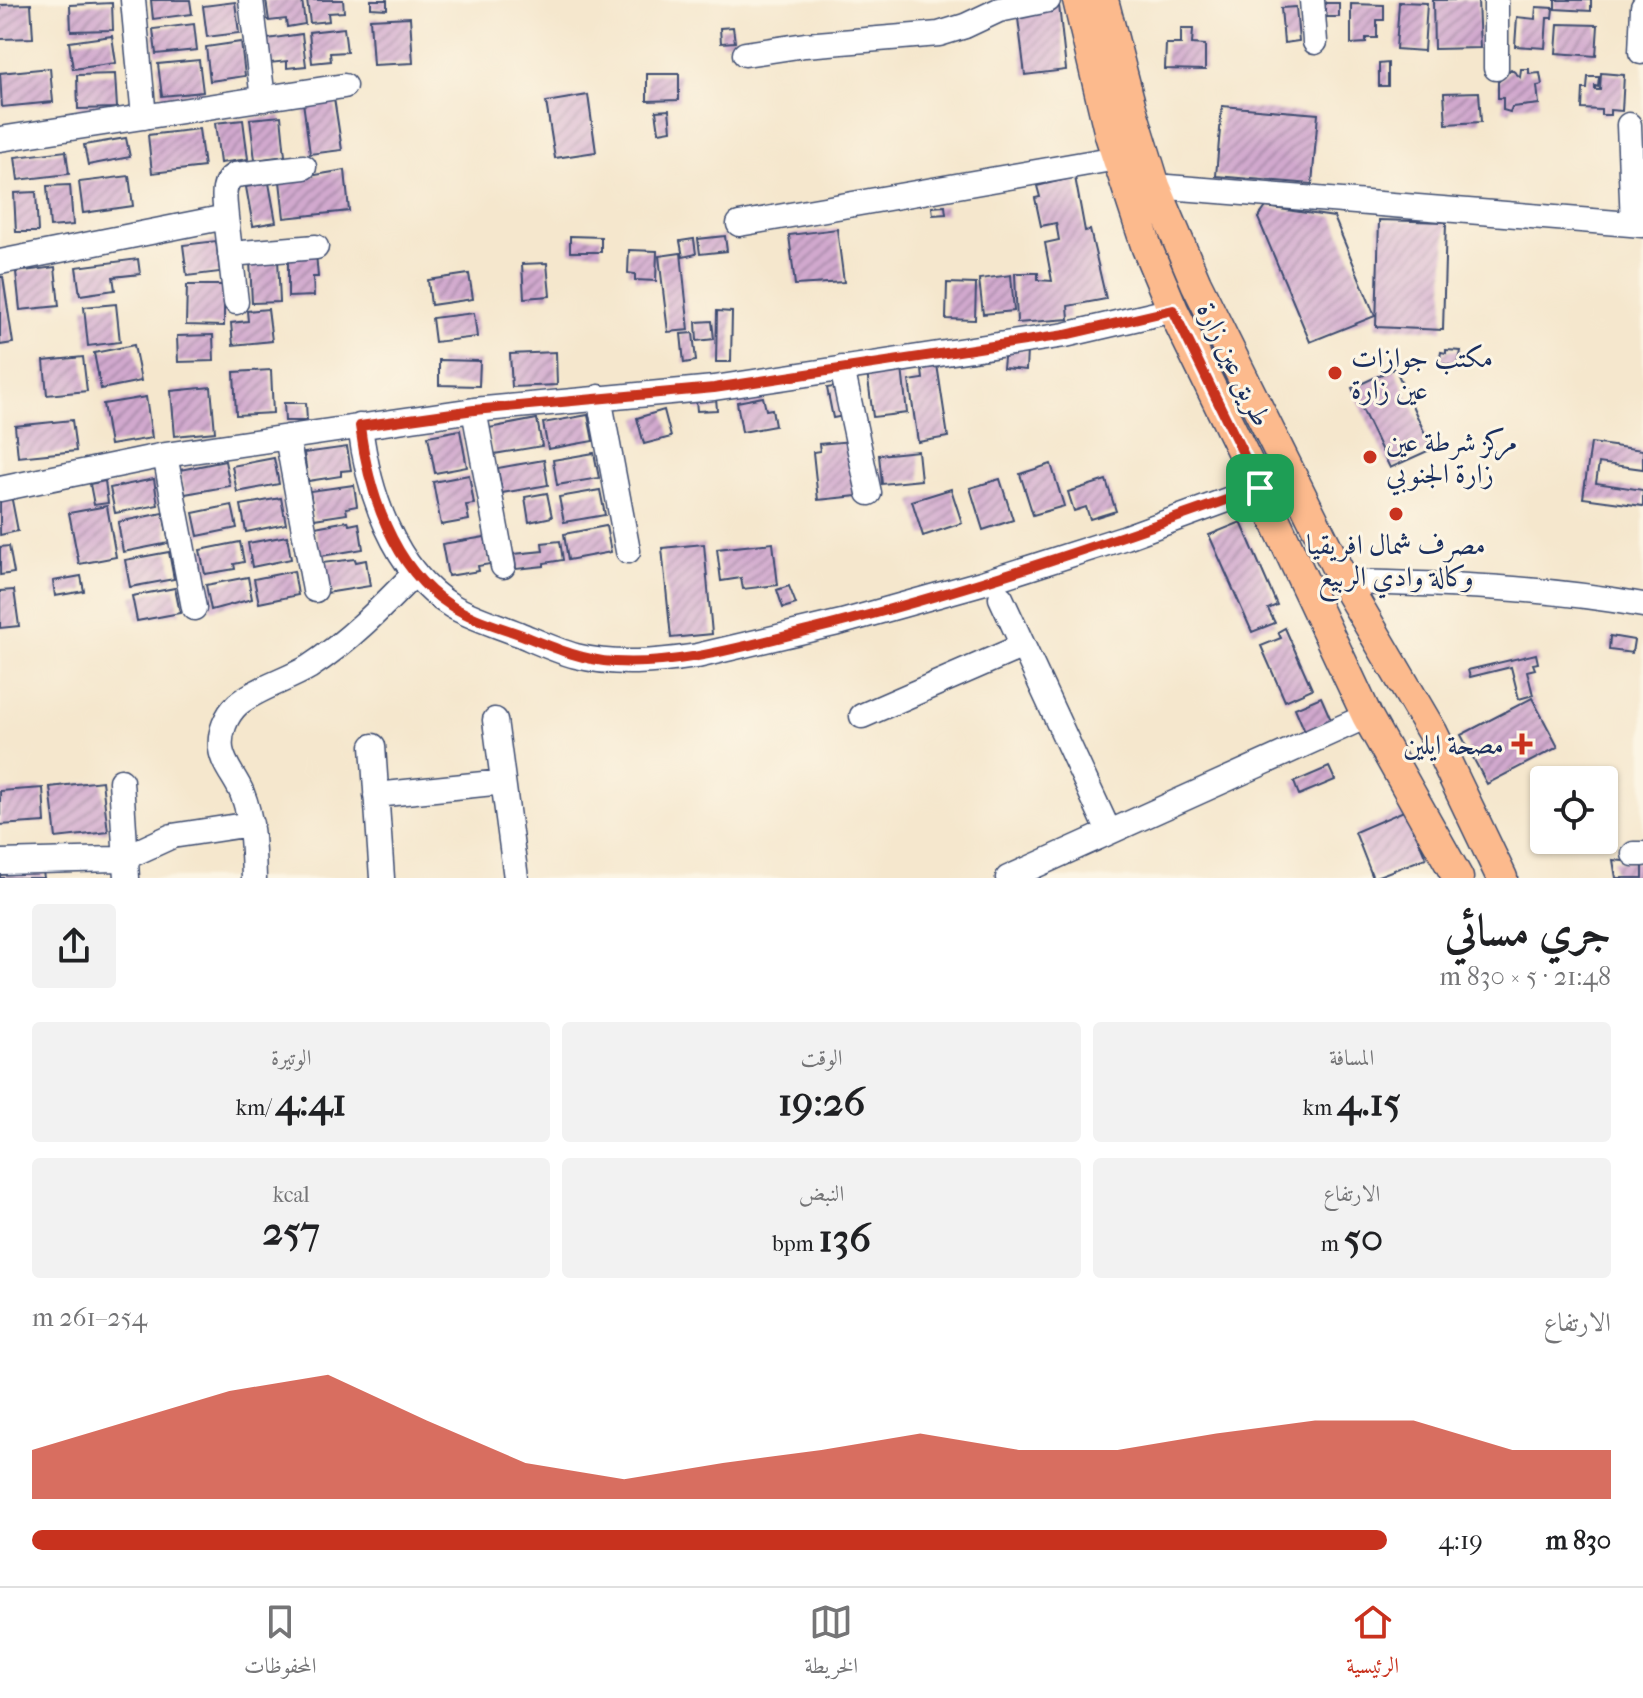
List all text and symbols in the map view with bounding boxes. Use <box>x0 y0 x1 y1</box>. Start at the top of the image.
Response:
street label: طريق عين زارة <box>1189 297 1279 432</box>
place label: مكتب جوازات عين زارة <box>1351 341 1493 406</box>
marker: مكتب جوازات عين زارة <box>1326 364 1344 382</box>
place label: مركز شرطة عين زارة الجنوبي <box>1386 425 1517 496</box>
marker: مركز شرطة عين زارة الجنوبي <box>1361 448 1379 466</box>
pin <box>1226 454 1294 522</box>
icon: arrive <box>1238 466 1282 510</box>
marker: مصرف شمال افريقيا وكالة وادي الربيع <box>1387 505 1405 523</box>
place label: مصرف شمال افريقيا وكالة وادي الربيع <box>1306 528 1486 602</box>
place label: مصحة ايلين <box>1403 728 1504 762</box>
marker: مصحة ايلين <box>1511 733 1533 755</box>
map controls <box>1530 766 1618 854</box>
button: locate <box>1530 766 1618 854</box>
button: share <box>32 904 116 988</box>
text: جري مسائي <box>1445 905 1611 956</box>
text: 21:48 · 5 × 830 m <box>1439 961 1611 992</box>
text: الوتيرة <box>271 1045 311 1071</box>
text: الوقت <box>800 1045 843 1071</box>
text: المسافة <box>1329 1045 1374 1071</box>
text: 4:41 <box>275 1079 347 1125</box>
text: 19:26 <box>778 1079 865 1125</box>
text: 4.15 <box>1337 1079 1401 1125</box>
text: /km <box>236 1095 275 1121</box>
text: km <box>1303 1095 1337 1121</box>
text: النبض <box>799 1181 844 1207</box>
text: الارتفاع <box>1323 1181 1380 1207</box>
text: kcal <box>273 1182 310 1208</box>
text: 257 <box>263 1208 320 1254</box>
text: 136 <box>819 1215 871 1261</box>
text: 50 <box>1344 1215 1383 1261</box>
text: bpm <box>772 1231 819 1257</box>
text: m <box>1321 1231 1344 1257</box>
text: 254–261 m <box>32 1302 147 1333</box>
text: الارتفاع <box>1544 1307 1611 1338</box>
text: 4:19 <box>1438 1525 1483 1556</box>
text: 830 m <box>1546 1525 1611 1556</box>
tab: المحفوظات <box>244 1600 317 1687</box>
tab: الخريطة <box>805 1600 858 1687</box>
tab: الرئيسية <box>1346 1600 1399 1687</box>

